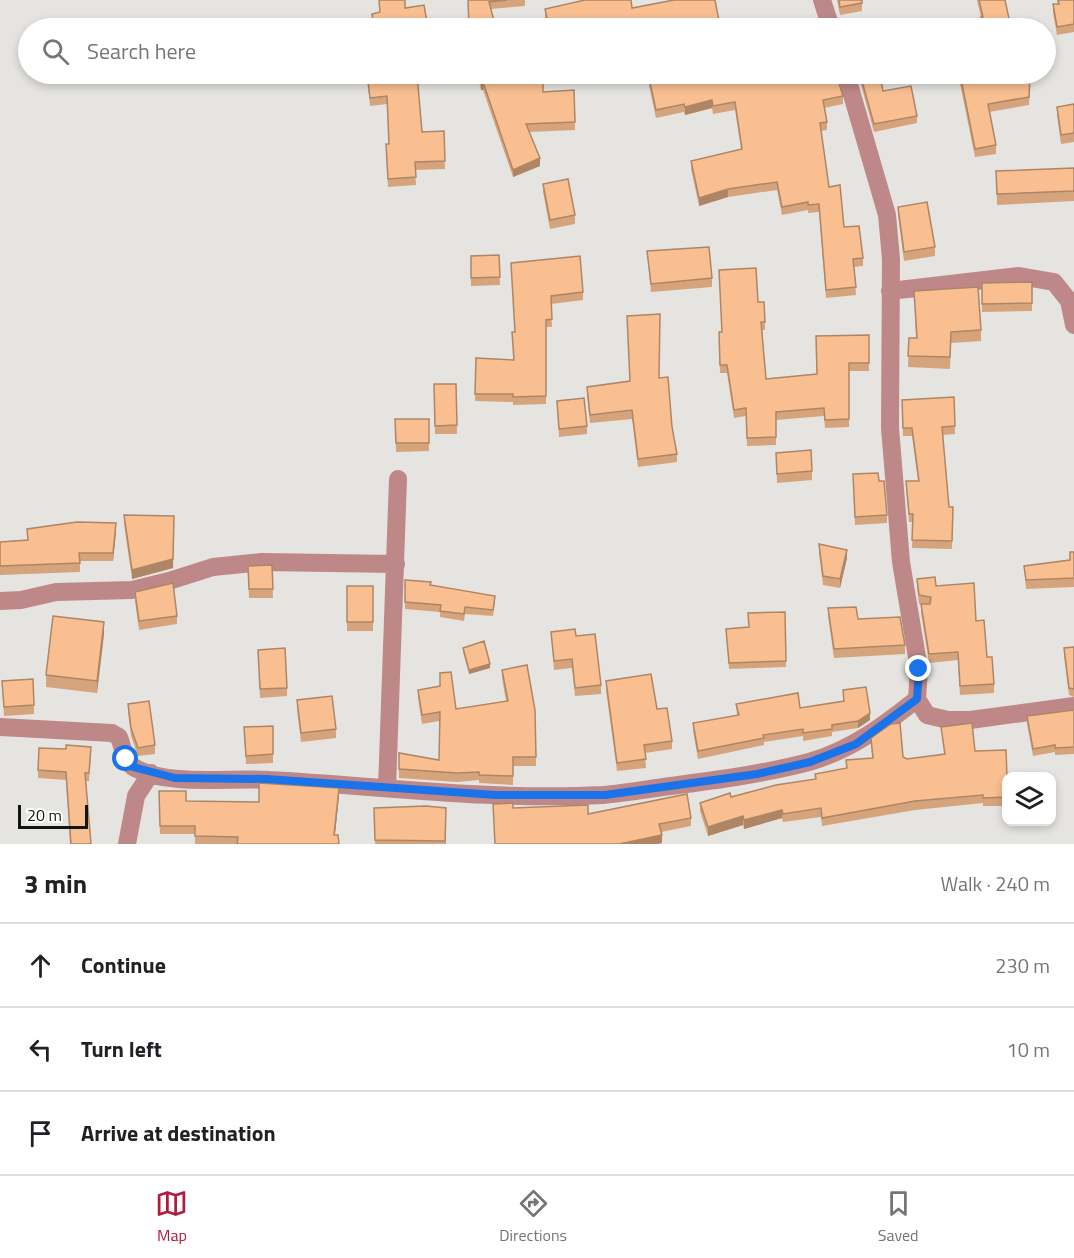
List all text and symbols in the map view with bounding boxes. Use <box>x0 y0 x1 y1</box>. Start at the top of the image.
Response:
search box <box>18 18 1056 84</box>
text: Search here <box>87 34 196 68</box>
icon: search <box>39 35 72 68</box>
route end <box>905 655 931 681</box>
route start <box>112 745 138 771</box>
map controls <box>1002 772 1056 826</box>
button: layers <box>1002 772 1056 826</box>
scale bar <box>18 802 88 830</box>
text: 20 m <box>27 803 62 827</box>
text: 3 min <box>24 864 87 903</box>
text: Walk · 240 m <box>941 868 1050 899</box>
text: Continue <box>81 948 166 982</box>
icon: ahead <box>24 949 57 982</box>
text: 230 m <box>995 950 1050 981</box>
text: Turn left <box>81 1032 162 1066</box>
icon: left <box>24 1033 57 1066</box>
text: 10 m <box>1006 1034 1050 1065</box>
text: Arrive at destination <box>81 1116 276 1150</box>
icon: arrive <box>24 1117 57 1150</box>
tab: Map <box>155 1187 188 1247</box>
tab: Directions <box>499 1187 567 1247</box>
tab: Saved <box>878 1187 919 1247</box>

